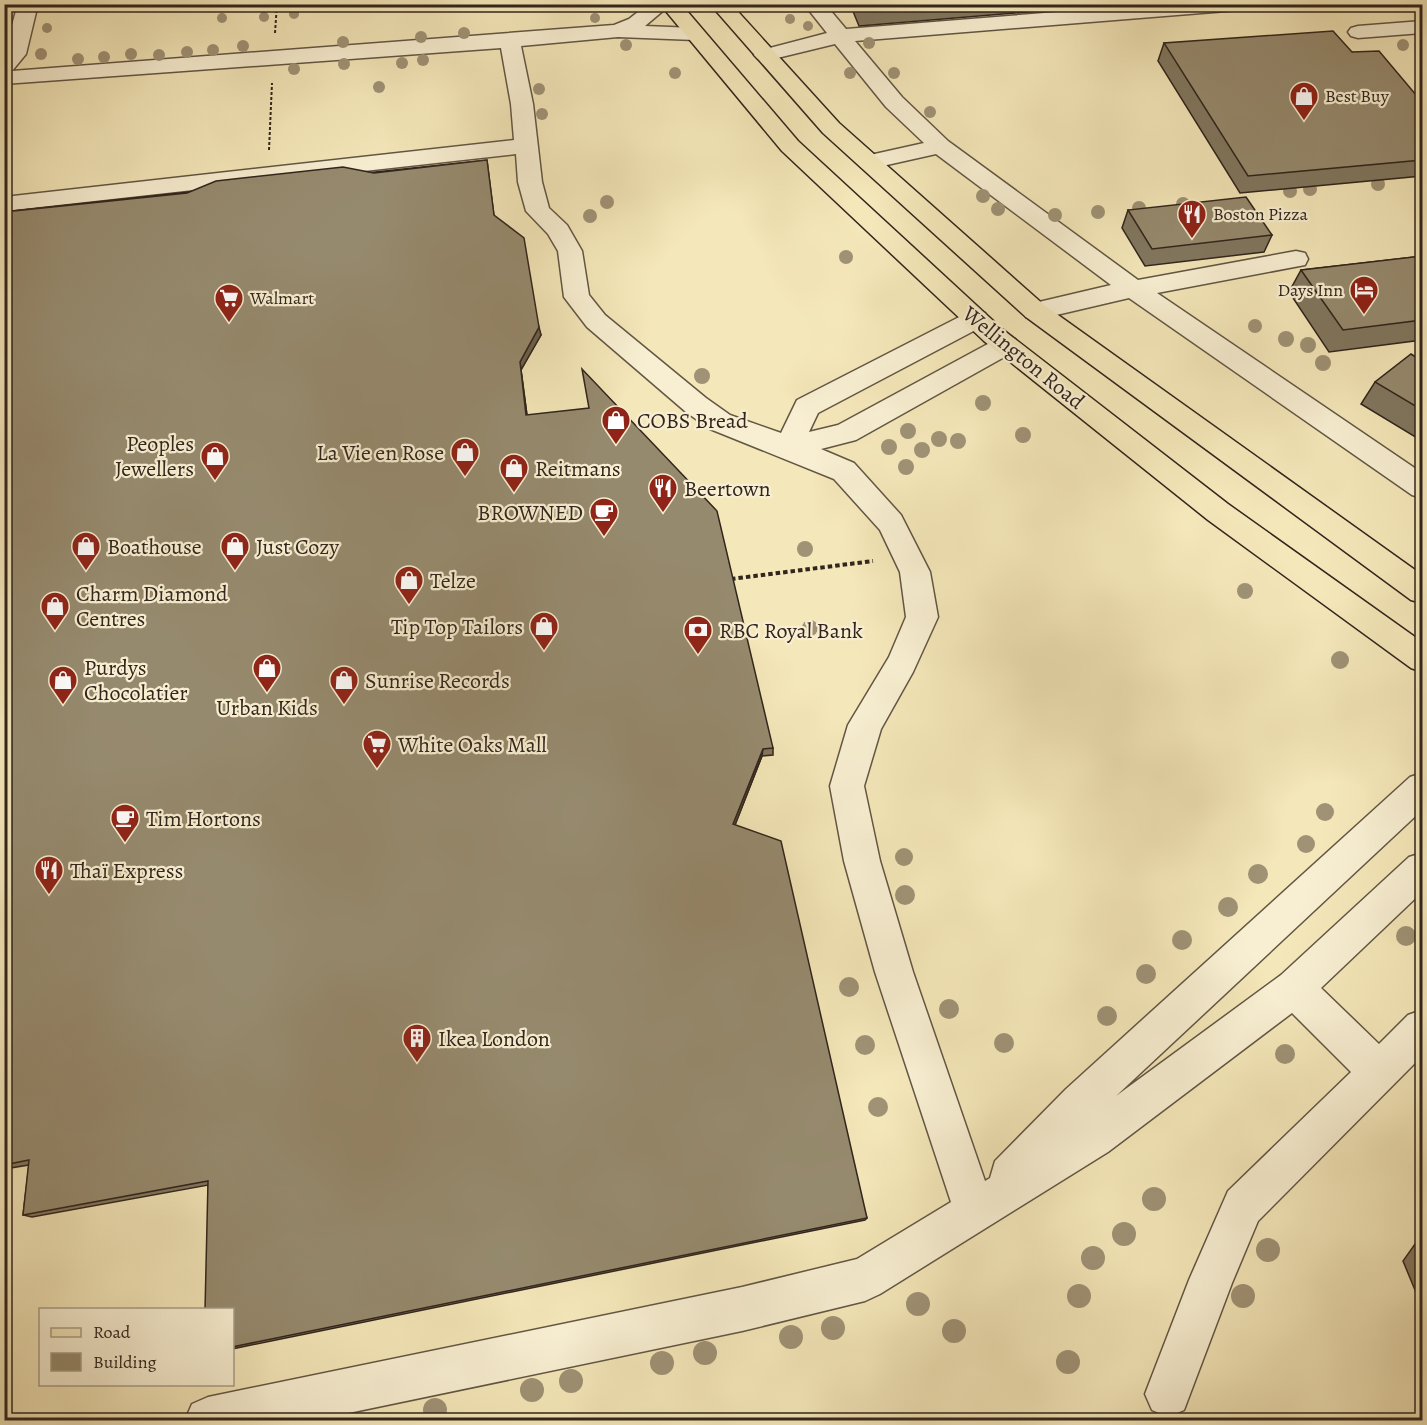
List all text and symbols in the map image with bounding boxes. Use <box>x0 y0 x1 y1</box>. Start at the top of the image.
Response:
shop icon: Best Buy <box>1288 80 1320 122</box>
place label: Best Buy <box>1325 84 1390 108</box>
restaurant icon: Boston Pizza <box>1176 198 1208 240</box>
place label: Boston Pizza <box>1213 202 1308 226</box>
hotel icon: Days Inn <box>1348 274 1380 316</box>
place label: Days Inn <box>1277 278 1343 302</box>
supermarket icon: Walmart <box>213 282 245 324</box>
place label: Walmart <box>249 286 314 310</box>
street label: Wellington Road <box>955 299 1091 416</box>
shop icon: COBS Bread <box>600 404 632 446</box>
place label: COBS Bread <box>637 406 748 436</box>
place label: Peoples Jewellers <box>115 429 194 484</box>
shop icon: La Vie en Rose <box>449 436 481 478</box>
place label: La Vie en Rose <box>317 438 444 468</box>
shop icon: Peoples Jewellers <box>199 440 231 482</box>
shop icon: Reitmans <box>498 452 530 494</box>
place label: Reitmans <box>535 454 621 484</box>
restaurant icon: Beertown <box>647 472 679 514</box>
place label: Beertown <box>684 474 770 504</box>
cafe icon: BROWNED <box>588 496 620 538</box>
place label: BROWNED <box>477 498 583 528</box>
shop icon: Boathouse <box>70 530 102 572</box>
shop icon: Just Cozy <box>219 530 251 572</box>
place label: Boathouse <box>107 532 202 562</box>
place label: Just Cozy <box>256 532 339 562</box>
shop icon: Telze <box>393 564 425 606</box>
place label: Telze <box>430 566 476 596</box>
place label: Charm Diamond Centres <box>76 579 228 634</box>
shop icon: Charm Diamond Centres <box>39 590 71 632</box>
shop icon: Tip Top Tailors <box>528 610 560 652</box>
place label: Tip Top Tailors <box>391 612 523 642</box>
bank icon: RBC Royal Bank <box>682 614 714 656</box>
place label: RBC Royal Bank <box>719 616 863 646</box>
shop icon: Urban Kids <box>251 652 283 694</box>
place label: Purdys Chocolatier <box>84 653 188 708</box>
shop icon: Purdys Chocolatier <box>47 664 79 706</box>
shop icon: Sunrise Records <box>328 664 360 706</box>
place label: Sunrise Records <box>365 666 510 696</box>
place label: Urban Kids <box>216 693 318 723</box>
supermarket icon: White Oaks Mall <box>361 728 393 770</box>
place label: White Oaks Mall <box>397 730 547 760</box>
cafe icon: Tim Hortons <box>109 802 141 844</box>
place label: Tim Hortons <box>146 804 261 834</box>
restaurant icon: Thaï Express <box>33 854 65 896</box>
place label: Thaï Express <box>70 856 183 886</box>
building icon: Ikea London <box>401 1022 433 1064</box>
place label: Ikea London <box>438 1024 550 1054</box>
legend <box>39 1308 234 1386</box>
text: Road <box>93 1320 131 1344</box>
text: Building <box>93 1350 157 1374</box>

